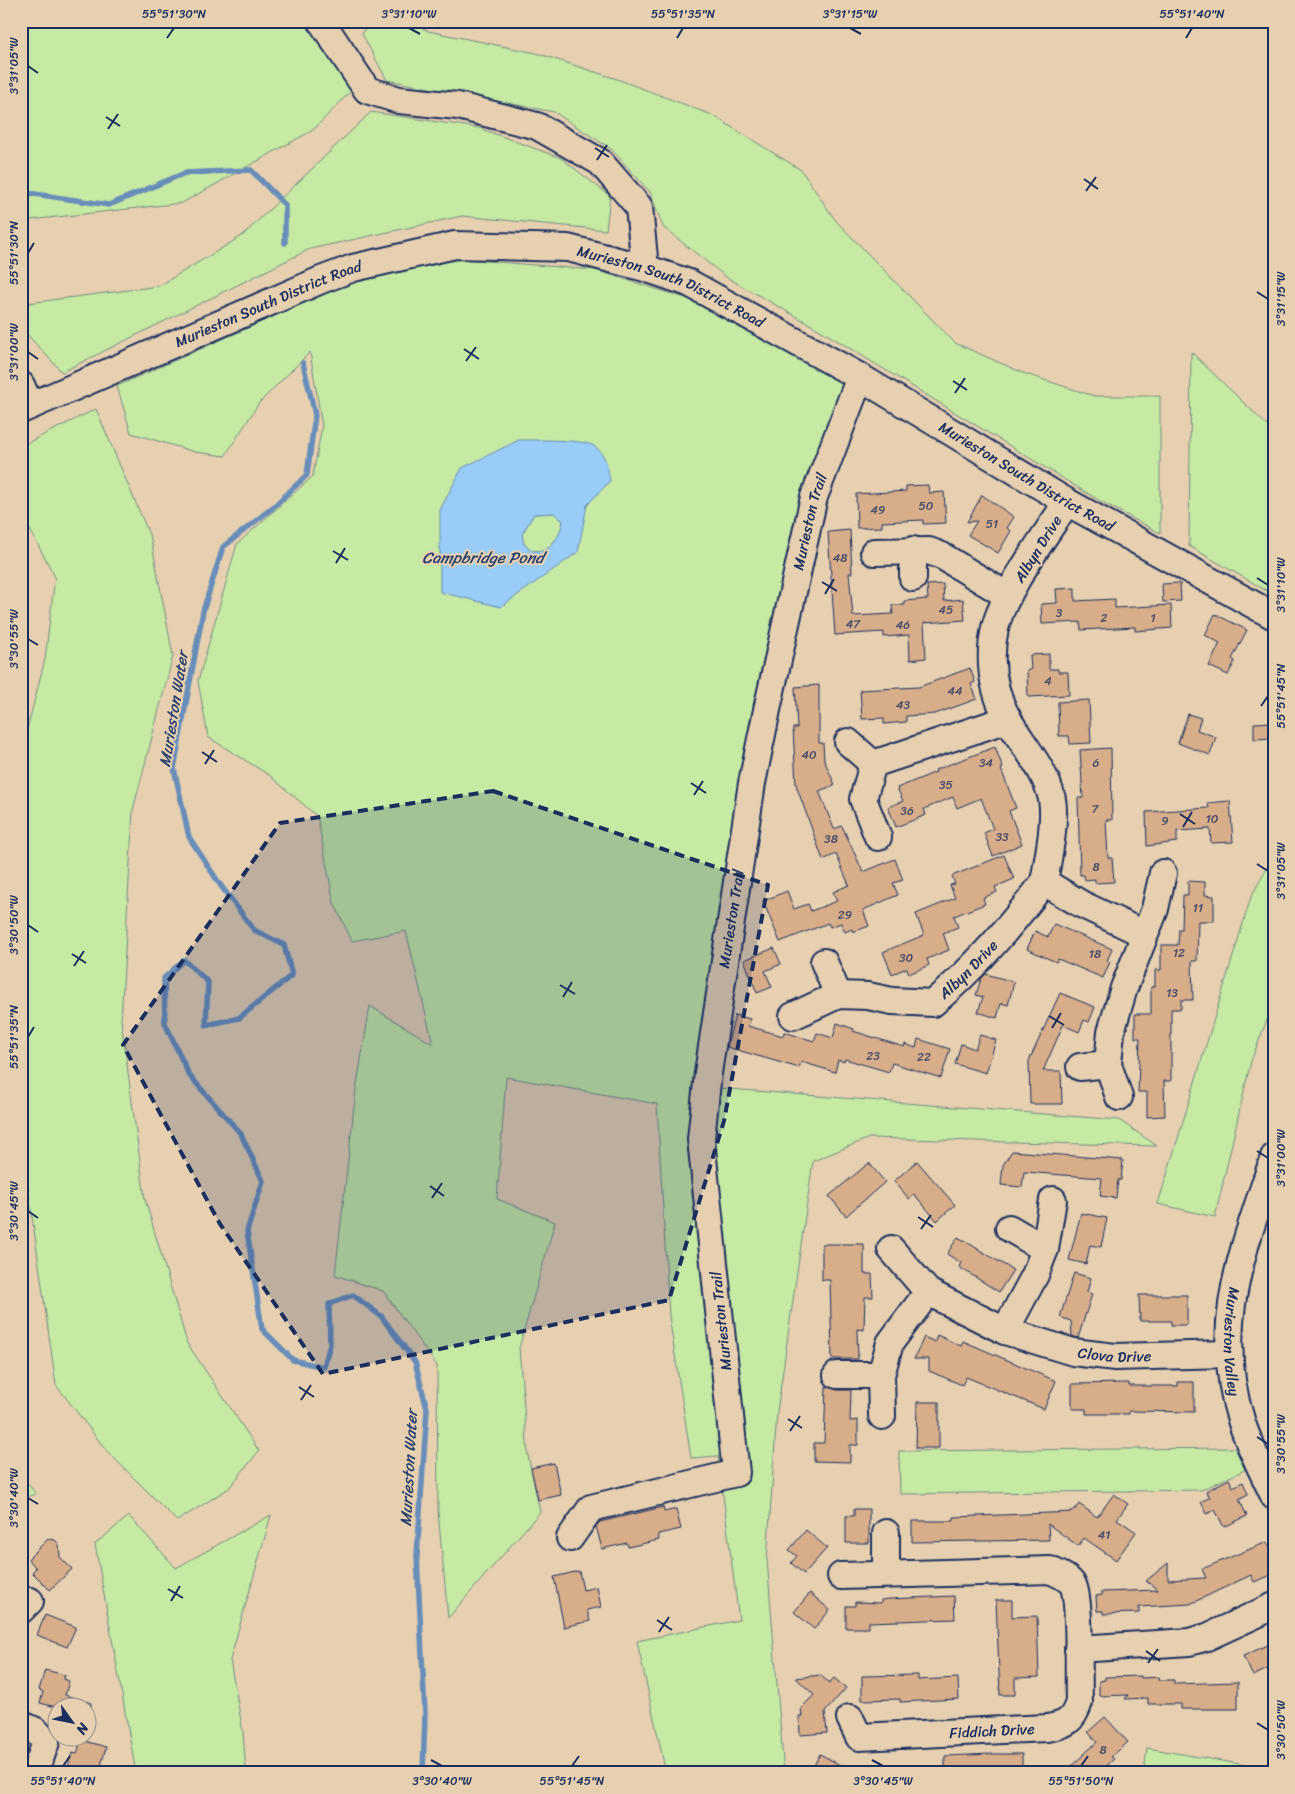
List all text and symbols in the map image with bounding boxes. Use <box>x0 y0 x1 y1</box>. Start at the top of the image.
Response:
text: 55°51'30"N <box>142 3 207 25</box>
text: 3°31'10"W <box>382 3 437 25</box>
text: 55°51'35"N <box>651 3 716 25</box>
text: 3°31'15"W <box>823 3 878 25</box>
text: 55°51'40"N <box>1159 3 1225 25</box>
text: 3°31'05"W <box>3 37 25 95</box>
text: 55°51'30"N <box>3 220 25 285</box>
street label: Murieston South District Road <box>574 238 770 336</box>
street label: Murieston South District Road <box>171 253 365 355</box>
text: 3°31'15"W <box>1270 271 1292 326</box>
text: 3°31'00"W <box>3 323 25 381</box>
street label: Murieston South District Road <box>934 414 1120 539</box>
street label: Murieston Trail <box>785 469 835 573</box>
house number: 50 <box>919 495 934 517</box>
house number: 49 <box>871 499 885 521</box>
street label: Albyn Drive <box>1006 510 1069 589</box>
house number: 51 <box>986 513 998 535</box>
water label: Campbridge Pond <box>422 543 548 572</box>
house number: 48 <box>833 547 847 569</box>
text: 3°31'10"W <box>1270 557 1292 612</box>
house number: 45 <box>939 599 953 621</box>
house number: 3 <box>1056 602 1063 624</box>
house number: 2 <box>1101 607 1108 629</box>
house number: 1 <box>1150 607 1156 629</box>
text: 3°30'55"W <box>3 609 25 669</box>
house number: 47 <box>846 613 861 635</box>
house number: 46 <box>896 614 910 636</box>
water label: Murieston Water <box>150 647 197 769</box>
text: 55°51'45"N <box>1270 663 1292 728</box>
house number: 4 <box>1044 670 1052 692</box>
house number: 44 <box>947 680 963 702</box>
house number: 43 <box>896 694 910 716</box>
house number: 40 <box>801 744 817 766</box>
house number: 34 <box>979 752 994 774</box>
house number: 6 <box>1093 752 1100 774</box>
house number: 35 <box>939 774 953 796</box>
house number: 7 <box>1092 798 1100 820</box>
house number: 36 <box>900 800 914 822</box>
house number: 10 <box>1206 808 1219 830</box>
house number: 9 <box>1161 810 1169 832</box>
house number: 33 <box>995 826 1009 848</box>
house number: 38 <box>824 828 838 850</box>
text: 3°31'05"W <box>1270 842 1292 900</box>
house number: 8 <box>1092 856 1100 878</box>
street label: Murieston Trail <box>711 867 752 970</box>
text: 3°30'50"W <box>3 895 25 955</box>
house number: 11 <box>1193 897 1203 919</box>
house number: 29 <box>838 904 852 926</box>
street label: Albyn Drive <box>932 934 1005 1006</box>
house number: 12 <box>1173 942 1185 964</box>
house number: 18 <box>1089 943 1101 965</box>
house number: 30 <box>899 947 913 969</box>
house number: 13 <box>1166 982 1178 1004</box>
text: 55°51'35"N <box>3 1004 25 1069</box>
house number: 23 <box>866 1045 880 1067</box>
house number: 22 <box>917 1046 931 1068</box>
text: 3°31'00"W <box>1270 1129 1292 1187</box>
text: 3°30'45"W <box>3 1181 25 1241</box>
street label: Murieston Trail <box>703 1269 739 1372</box>
street label: Murieston Valley <box>1216 1285 1248 1399</box>
street label: Clova Drive <box>1076 1340 1152 1370</box>
water label: Murieston Water <box>391 1407 426 1527</box>
text: 3°30'55"W <box>1270 1414 1292 1474</box>
text: 3°30'40"W <box>3 1467 25 1528</box>
house number: 41 <box>1098 1524 1110 1546</box>
north arrow <box>48 1696 98 1746</box>
text: 3°30'50"W <box>1270 1700 1292 1760</box>
street label: Fiddich Drive <box>949 1716 1036 1746</box>
text: N <box>69 1717 96 1740</box>
house number: 8 <box>1099 1739 1107 1761</box>
text: 55°51'40"N <box>30 1770 96 1792</box>
text: 3°30'40"W <box>412 1770 473 1792</box>
text: 55°51'45"N <box>540 1770 605 1792</box>
text: 3°30'45"W <box>853 1770 913 1792</box>
text: 55°51'50"N <box>1049 1770 1114 1792</box>

